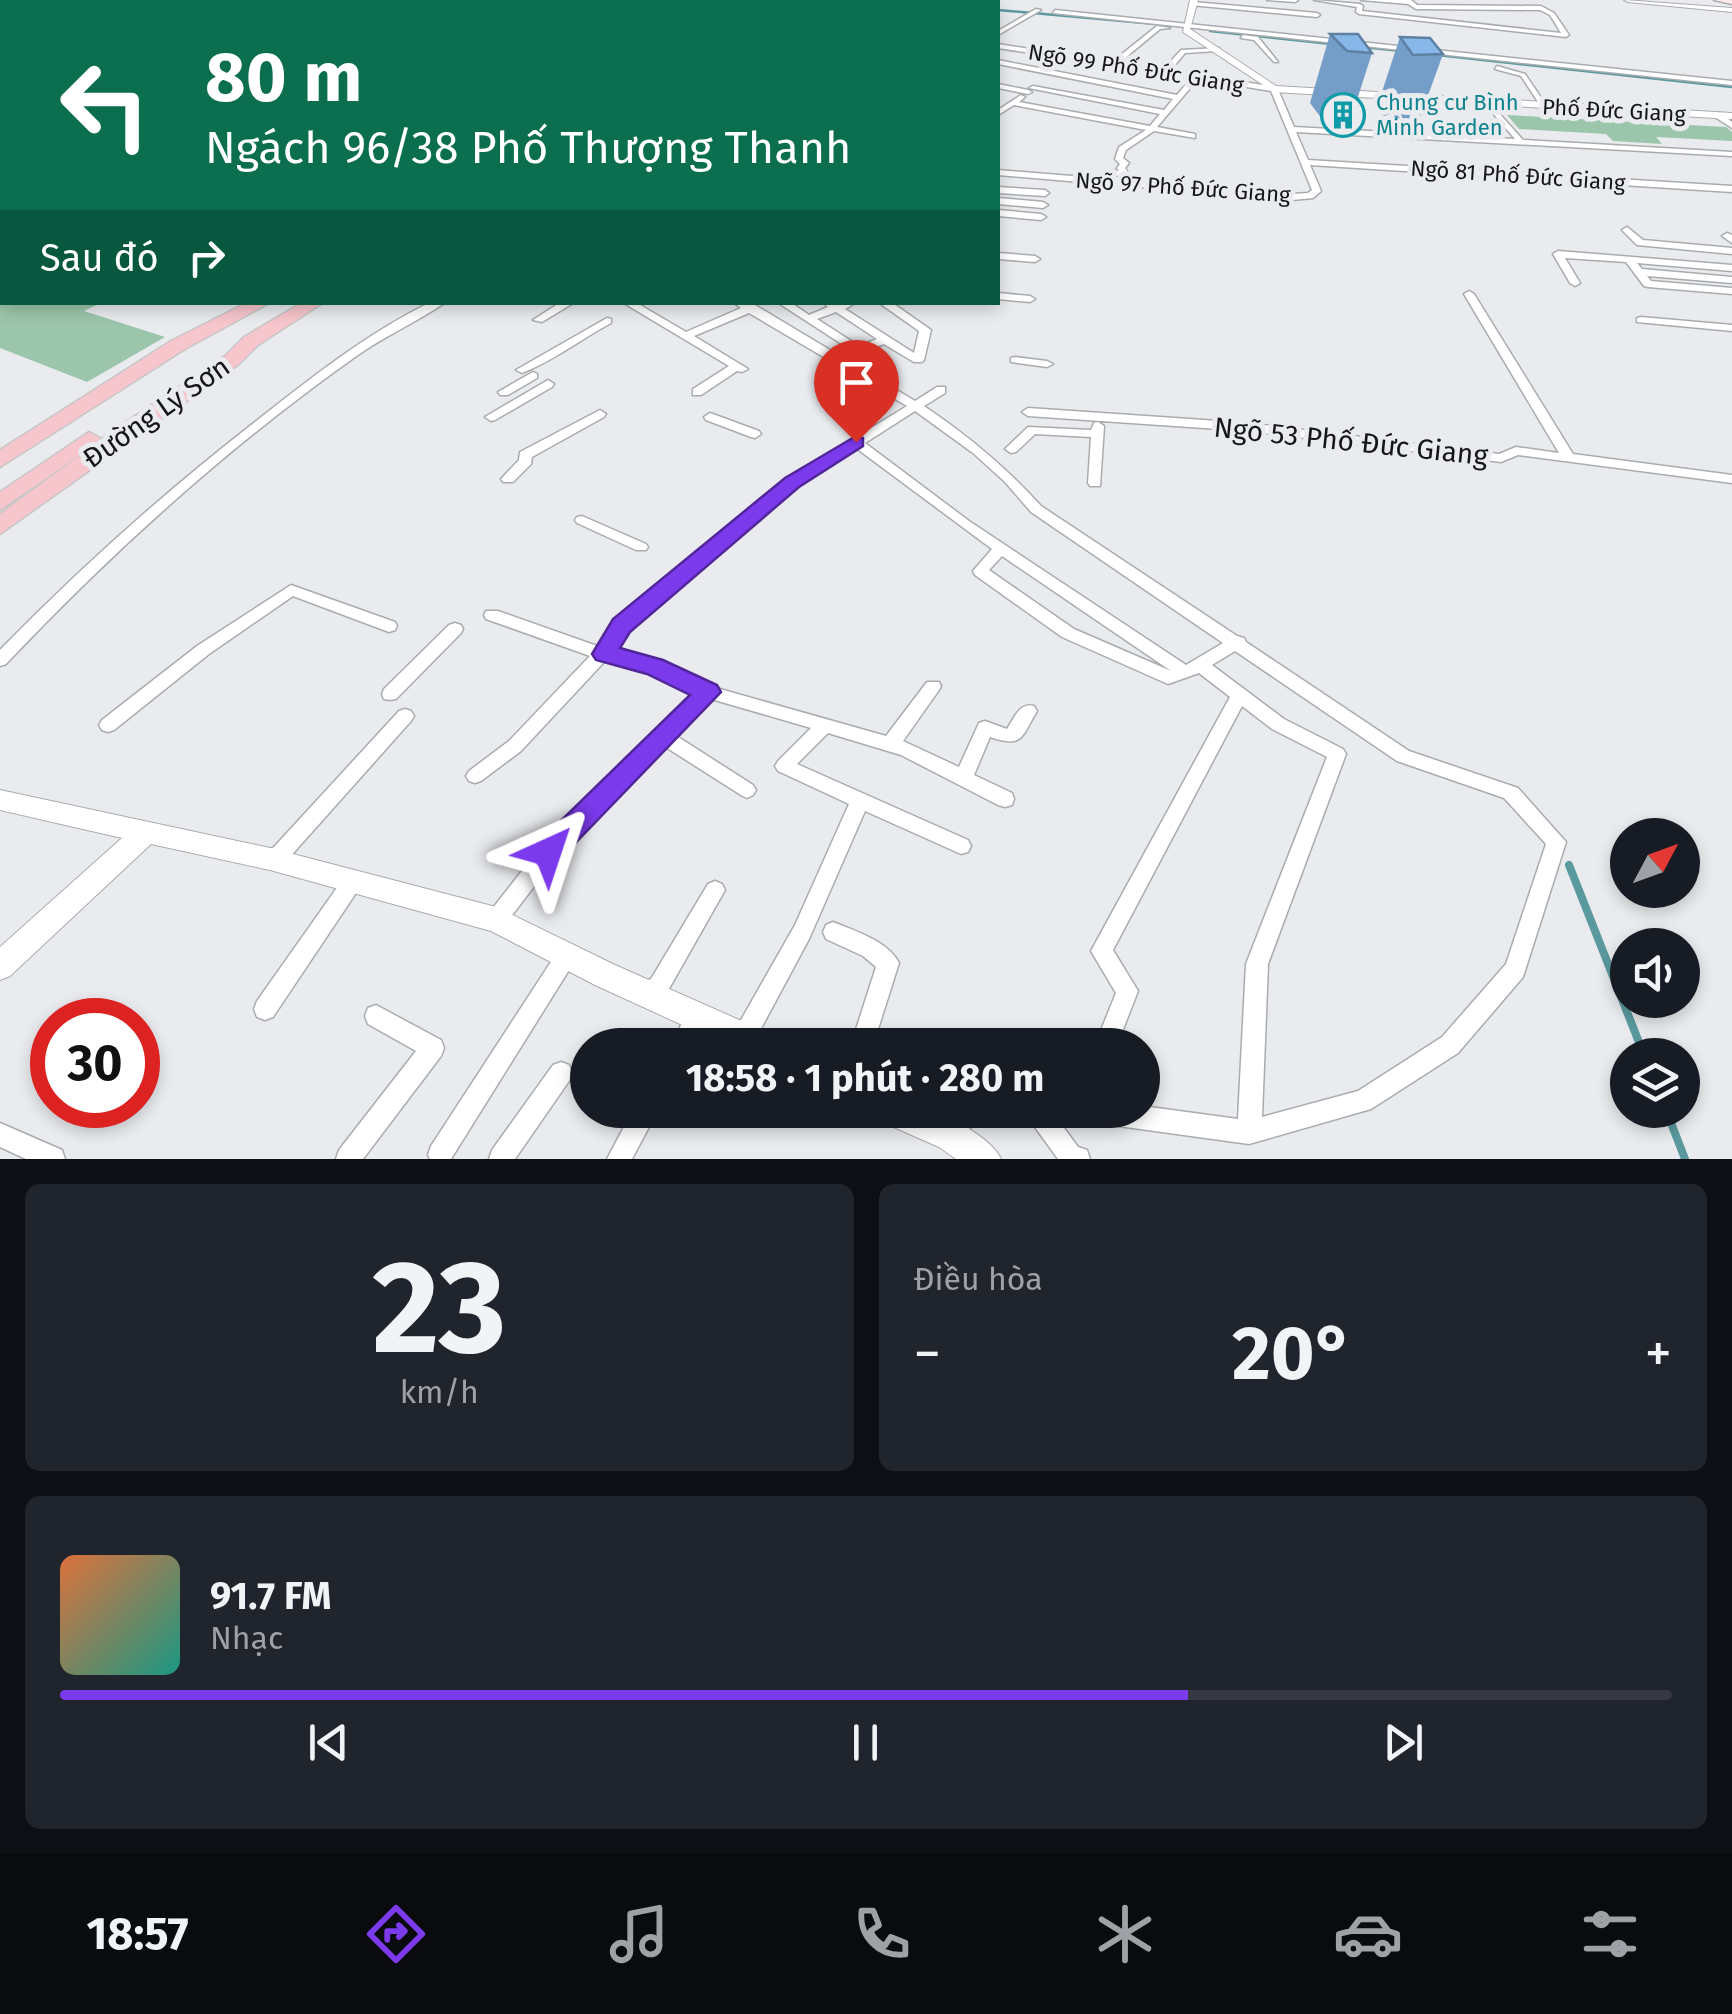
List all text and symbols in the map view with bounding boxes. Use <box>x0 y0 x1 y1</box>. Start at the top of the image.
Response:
text: 80 m <box>205 36 362 120</box>
street label: Ngõ 99 Phố Đức Giang <box>1026 38 1246 99</box>
icon: left <box>40 40 170 170</box>
place label: Chung cư Bình Minh Garden <box>1376 89 1519 141</box>
building icon: Chung cư Bình Minh Garden <box>1320 92 1366 138</box>
street label: Phố Đức Giang <box>1541 93 1687 128</box>
text: Ngách 96/38 Phố Thượng Thanh <box>205 121 851 175</box>
street label: Ngõ 81 Phố Đức Giang <box>1410 155 1627 197</box>
street label: Ngõ 97 Phố Đức Giang <box>1075 167 1292 209</box>
icon: right <box>179 230 234 285</box>
text: Sau đó <box>40 235 159 281</box>
pin <box>814 340 899 443</box>
street label: Đường Lý Sơn <box>77 350 236 475</box>
icon: arrive <box>829 355 884 410</box>
street label: Ngõ 53 Phố Đức Giang <box>1212 411 1490 472</box>
position arrow <box>496 800 600 904</box>
north arrow <box>1610 818 1700 908</box>
map controls <box>1610 818 1700 1128</box>
button: sound <box>1610 928 1700 1018</box>
speed limit sign: 30 <box>30 998 160 1128</box>
button: layers <box>1610 1038 1700 1128</box>
text: 18:58 · 1 phút · 280 m <box>686 1055 1044 1101</box>
text: 23 <box>372 1230 506 1386</box>
text: Điều hòa <box>914 1260 1043 1298</box>
text: 20° <box>1232 1309 1354 1399</box>
text: − <box>914 1321 941 1387</box>
text: + <box>1645 1321 1672 1387</box>
text: km/h <box>400 1373 479 1411</box>
text: 91.7 FM <box>210 1573 331 1619</box>
text: Nhạc <box>210 1619 283 1657</box>
icon: previous <box>301 1715 356 1770</box>
icon: pause <box>838 1715 893 1770</box>
icon: next <box>1376 1715 1431 1770</box>
icon: directions <box>361 1899 431 1969</box>
icon: music <box>604 1899 674 1969</box>
icon: phone <box>847 1899 917 1969</box>
icon: climate <box>1090 1899 1160 1969</box>
icon: car <box>1333 1899 1403 1969</box>
icon: filters <box>1575 1899 1645 1969</box>
text: 18:57 <box>86 1907 189 1961</box>

